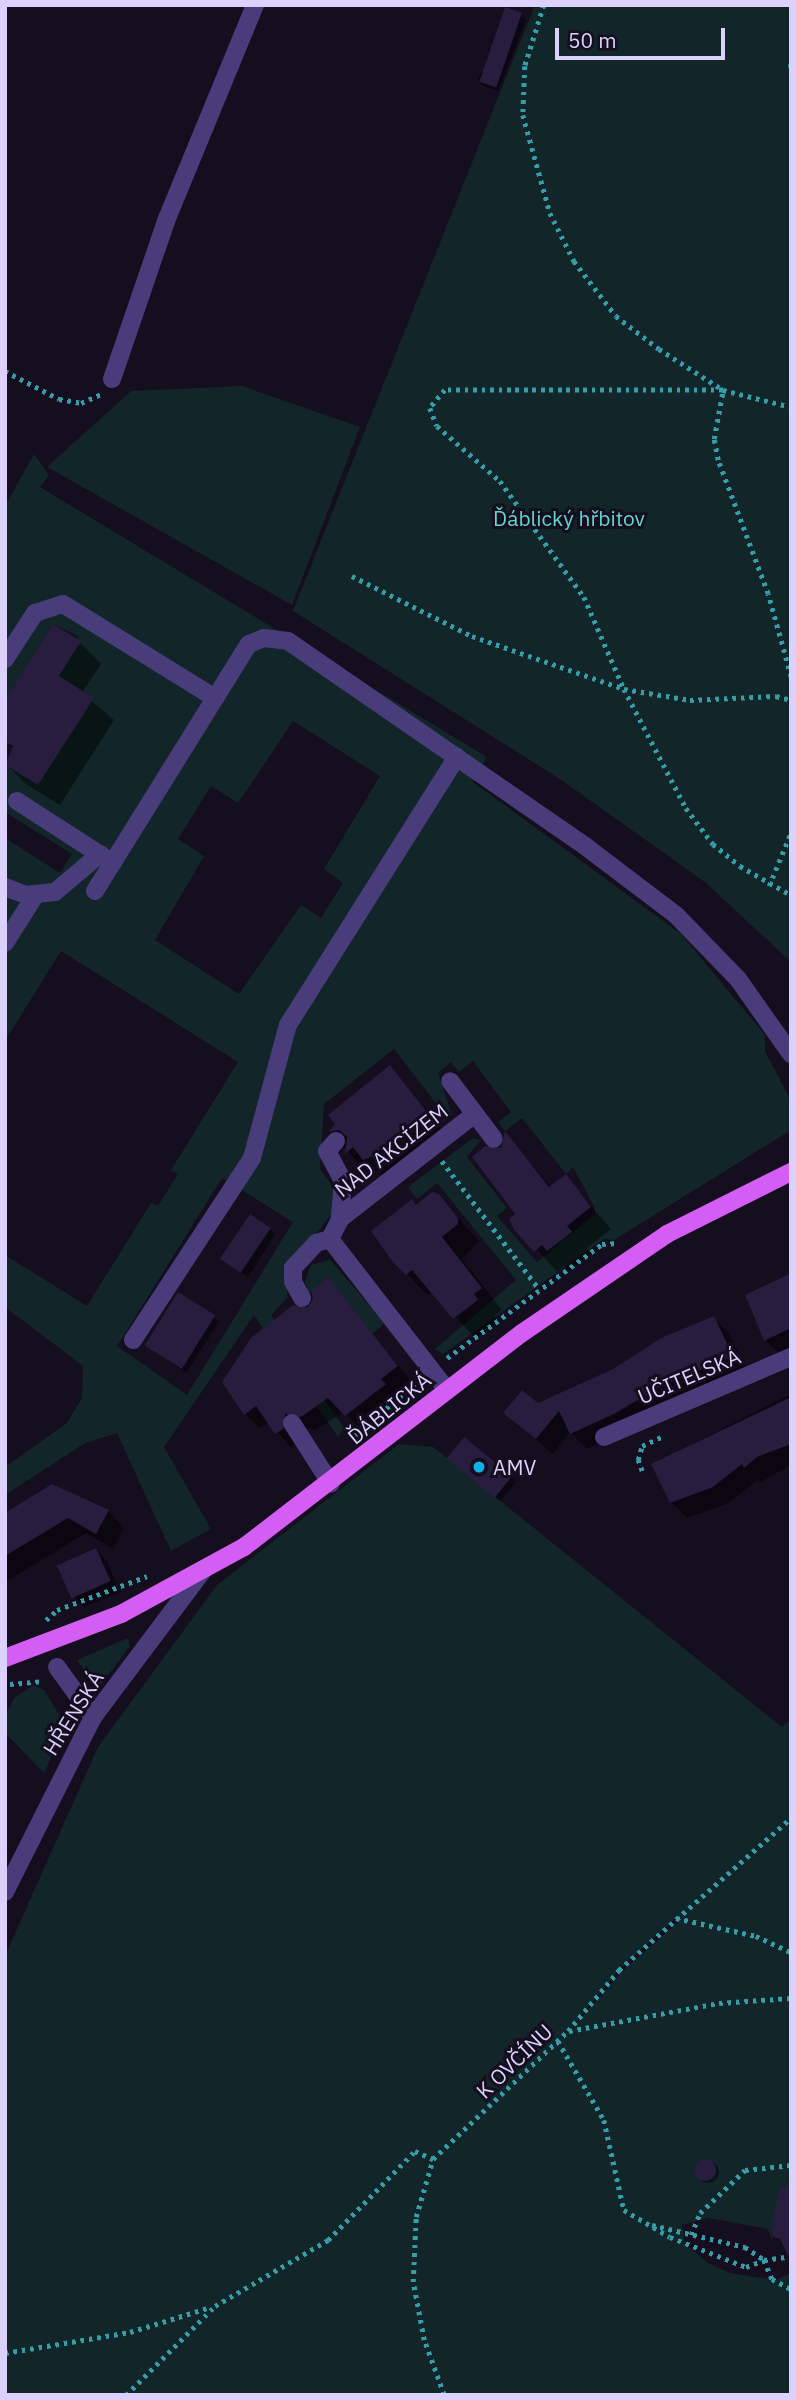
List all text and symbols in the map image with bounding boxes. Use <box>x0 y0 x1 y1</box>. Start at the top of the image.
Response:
scale bar <box>558 14 728 58</box>
text: 50 m <box>568 26 617 54</box>
park label: Ďáblický hřbitov <box>493 505 645 531</box>
street label: NAD AKCÍZEM <box>329 1098 453 1202</box>
street label: UČITELSKÁ <box>634 1343 744 1409</box>
street label: ĎÁBLICKÁ <box>342 1367 436 1449</box>
place label: AMV <box>493 1454 536 1480</box>
marker: AMV <box>471 1459 487 1475</box>
street label: HŘENSKÁ <box>37 1666 109 1760</box>
street label: K OVČÍNU <box>471 2019 557 2103</box>

